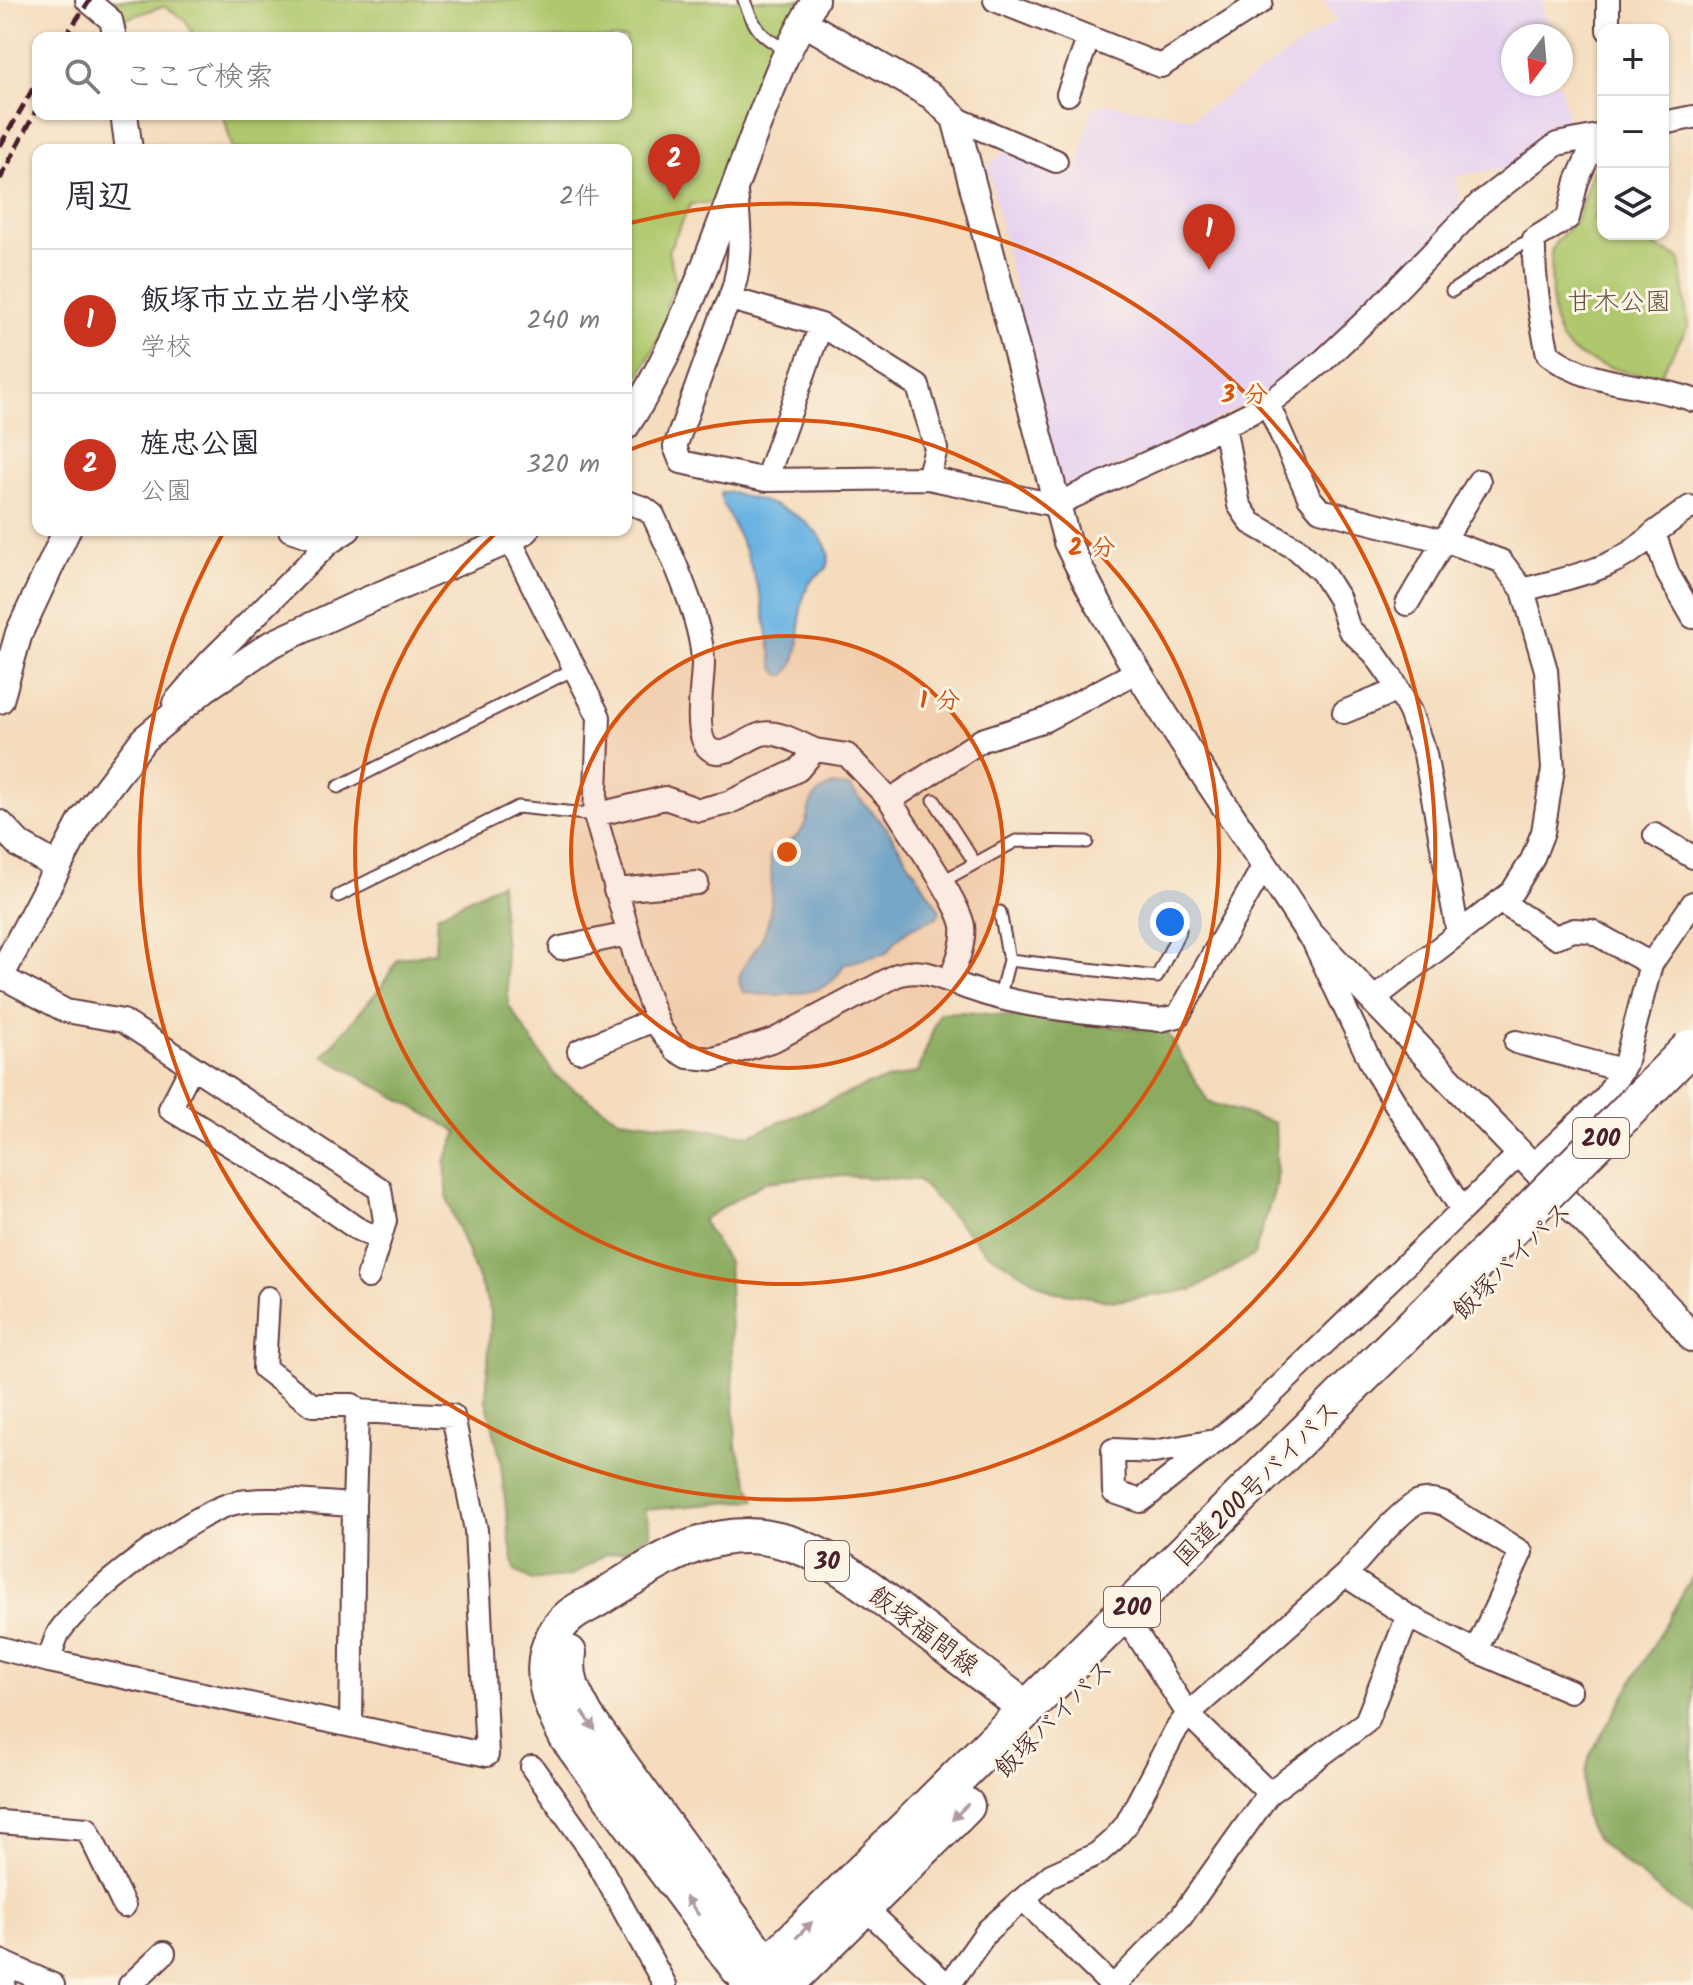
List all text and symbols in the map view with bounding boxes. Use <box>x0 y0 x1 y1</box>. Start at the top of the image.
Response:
north arrow <box>1501 24 1573 96</box>
map controls <box>1597 24 1669 240</box>
button: + <box>1597 24 1669 96</box>
search box <box>32 32 632 120</box>
icon: search <box>60 54 104 98</box>
text: ここで検索 <box>124 54 274 102</box>
button: − <box>1597 96 1669 168</box>
pin: 2 <box>648 134 700 200</box>
button: layers <box>1597 168 1669 240</box>
text: 周辺 <box>64 171 132 225</box>
text: 2件 <box>559 176 600 218</box>
pin: 1 <box>1183 204 1235 270</box>
text: 飯塚市立立岩小学校 <box>140 277 410 325</box>
park label: 甘木公園 <box>1567 282 1671 324</box>
text: 1 <box>86 300 94 342</box>
text: 240 m <box>526 300 600 342</box>
text: 学校 <box>140 327 192 369</box>
text: 3 分 <box>1221 376 1268 415</box>
text: 旌忠公園 <box>140 421 260 469</box>
text: 2 <box>82 444 98 486</box>
text: 320 m <box>526 444 600 486</box>
text: 公園 <box>140 471 192 513</box>
text: 2 分 <box>1068 529 1116 568</box>
text: 1 分 <box>920 682 960 721</box>
centre of rings <box>773 838 801 866</box>
your location <box>1150 902 1190 942</box>
road number: 200 <box>1573 1118 1629 1158</box>
street label: 飯塚バイパス <box>1443 1192 1582 1331</box>
street label: 国道200号バイパス <box>1164 1391 1351 1578</box>
road number: 30 <box>805 1541 849 1581</box>
street label: 飯塚福間線 <box>858 1576 987 1687</box>
road number: 200 <box>1104 1587 1160 1627</box>
street label: 飯塚バイパス <box>985 1650 1124 1789</box>
one-way arrow <box>582 1710 597 1731</box>
one-way arrow <box>951 1802 970 1820</box>
one-way arrow <box>684 1896 700 1916</box>
one-way arrow <box>794 1921 812 1940</box>

